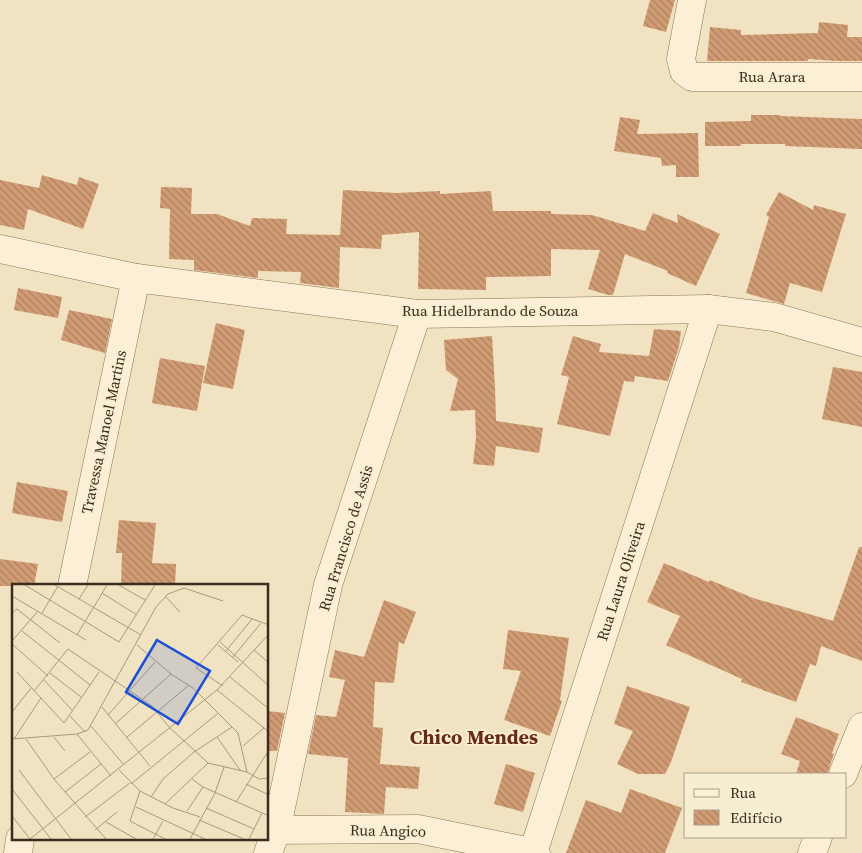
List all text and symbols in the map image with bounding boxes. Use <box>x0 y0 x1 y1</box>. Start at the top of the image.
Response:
street label: Rua Arara <box>739 66 806 87</box>
street label: Rua Hidelbrando de Souza <box>402 300 579 321</box>
street label: Travessa Manoel Martins <box>76 348 131 516</box>
street label: Rua Francisco de Assis <box>313 462 378 613</box>
street label: Rua Laura Oliveira <box>591 518 650 643</box>
inset map <box>12 584 269 840</box>
district label: Chico Mendes <box>410 723 538 751</box>
legend <box>684 773 847 838</box>
text: Rua <box>730 782 756 803</box>
text: Edifício <box>730 807 782 828</box>
street label: Rua Angico <box>350 819 426 842</box>

